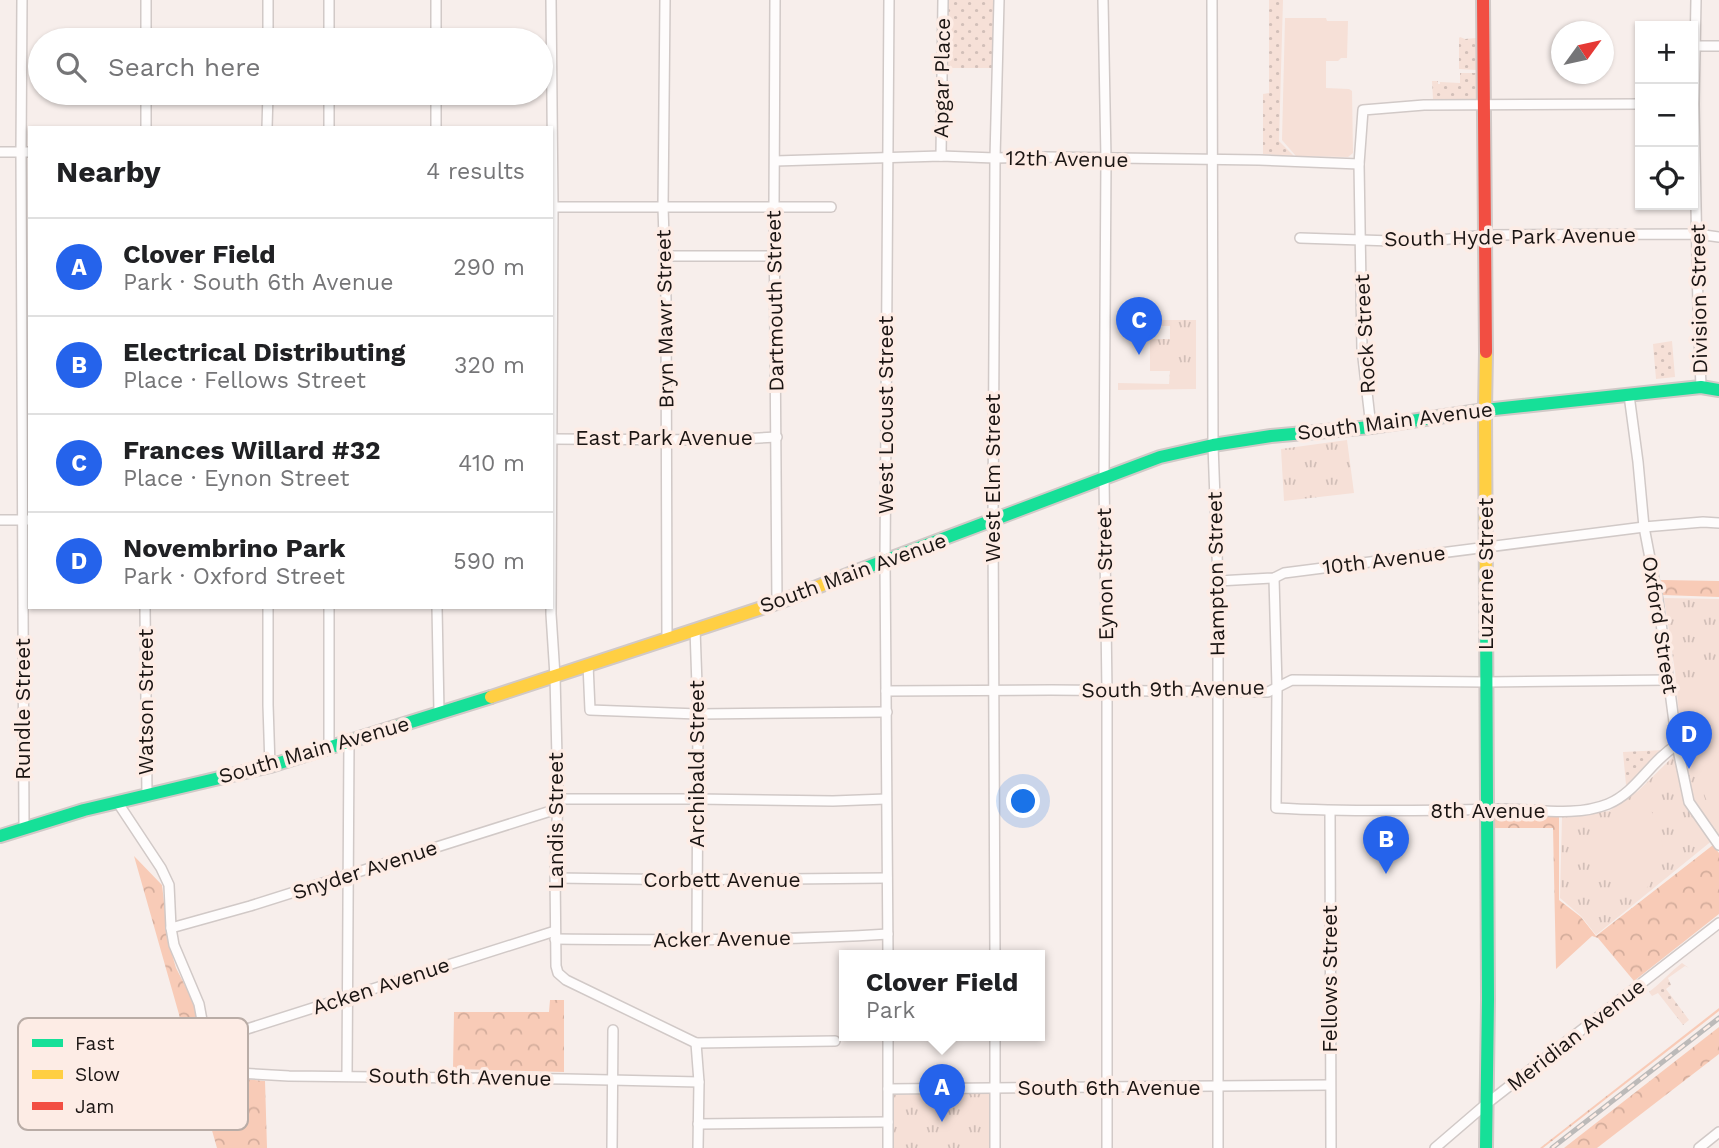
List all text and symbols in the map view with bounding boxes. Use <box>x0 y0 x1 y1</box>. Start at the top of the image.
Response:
street label: Apgar Place <box>928 18 955 138</box>
north arrow <box>1551 21 1614 84</box>
map controls <box>1635 21 1698 210</box>
button: + <box>1635 21 1698 84</box>
search box <box>28 28 553 105</box>
icon: search <box>52 48 90 86</box>
text: Search here <box>108 52 260 82</box>
button: − <box>1635 84 1698 147</box>
street label: 12th Avenue <box>1005 145 1129 172</box>
button: locate <box>1635 147 1698 210</box>
text: Nearby <box>56 154 161 189</box>
text: 4 results <box>426 158 525 185</box>
street label: Dartmouth Street <box>760 210 789 392</box>
street label: South Hyde Park Avenue <box>1384 222 1636 251</box>
street label: Division Street <box>1685 224 1712 374</box>
street label: Bryn Mawr Street <box>650 229 679 409</box>
text: Clover Field <box>123 239 276 269</box>
text: A <box>71 254 87 281</box>
text: 290 m <box>453 254 525 281</box>
text: Park · South 6th Avenue <box>123 269 393 296</box>
street label: Rock Street <box>1349 273 1380 394</box>
pin: C <box>1116 297 1162 355</box>
street label: West Locust Street <box>873 316 898 514</box>
text: Electrical Distributing <box>123 337 405 367</box>
text: B <box>71 352 87 379</box>
text: 320 m <box>454 352 525 379</box>
text: Place · Fellows Street <box>123 367 366 394</box>
street label: West Elm Street <box>980 393 1005 562</box>
street label: South Main Avenue <box>1296 396 1494 445</box>
street label: East Park Avenue <box>575 425 753 450</box>
text: Frances Willard #32 <box>123 435 381 465</box>
text: C <box>71 450 87 477</box>
text: 410 m <box>458 450 525 477</box>
text: Place · Eynon Street <box>123 465 349 492</box>
street label: Hampton Street <box>1202 491 1229 657</box>
street label: Luzerne Street <box>1473 498 1498 650</box>
street label: Eynon Street <box>1091 507 1118 640</box>
street label: South Main Avenue <box>756 527 950 618</box>
text: Novembrino Park <box>123 533 345 563</box>
street label: 10th Avenue <box>1321 540 1447 579</box>
text: D <box>71 548 87 575</box>
text: 590 m <box>453 548 525 575</box>
street label: Oxford Street <box>1637 554 1684 696</box>
text: Park · Oxford Street <box>123 563 345 590</box>
street label: Watson Street <box>133 628 158 775</box>
street label: Rundle Street <box>10 638 35 780</box>
street label: South 9th Avenue <box>1081 674 1265 703</box>
street label: Archibald Street <box>684 680 709 848</box>
street label: South Main Avenue <box>216 710 412 789</box>
pin: D <box>1666 711 1712 769</box>
street label: Landis Street <box>543 752 568 890</box>
your location <box>1006 784 1040 818</box>
street label: 8th Avenue <box>1430 798 1546 823</box>
pin: B <box>1363 816 1409 874</box>
street label: Snyder Avenue <box>289 834 440 905</box>
street label: Corbett Avenue <box>643 867 801 892</box>
street label: Fellows Street <box>1317 905 1342 1053</box>
street label: Acker Avenue <box>653 925 791 952</box>
popup <box>839 950 1045 1041</box>
street label: Acken Avenue <box>309 952 453 1019</box>
text: Clover Field <box>866 967 1018 997</box>
street label: Meridian Avenue <box>1502 973 1650 1096</box>
text: Park <box>866 997 915 1024</box>
legend <box>18 1018 248 1130</box>
text: Fast <box>75 1032 114 1055</box>
street label: South 6th Avenue <box>368 1062 552 1091</box>
text: Slow <box>75 1063 120 1086</box>
pin: A <box>919 1064 965 1122</box>
street label: South 6th Avenue <box>1017 1075 1201 1100</box>
text: Jam <box>75 1095 114 1118</box>

